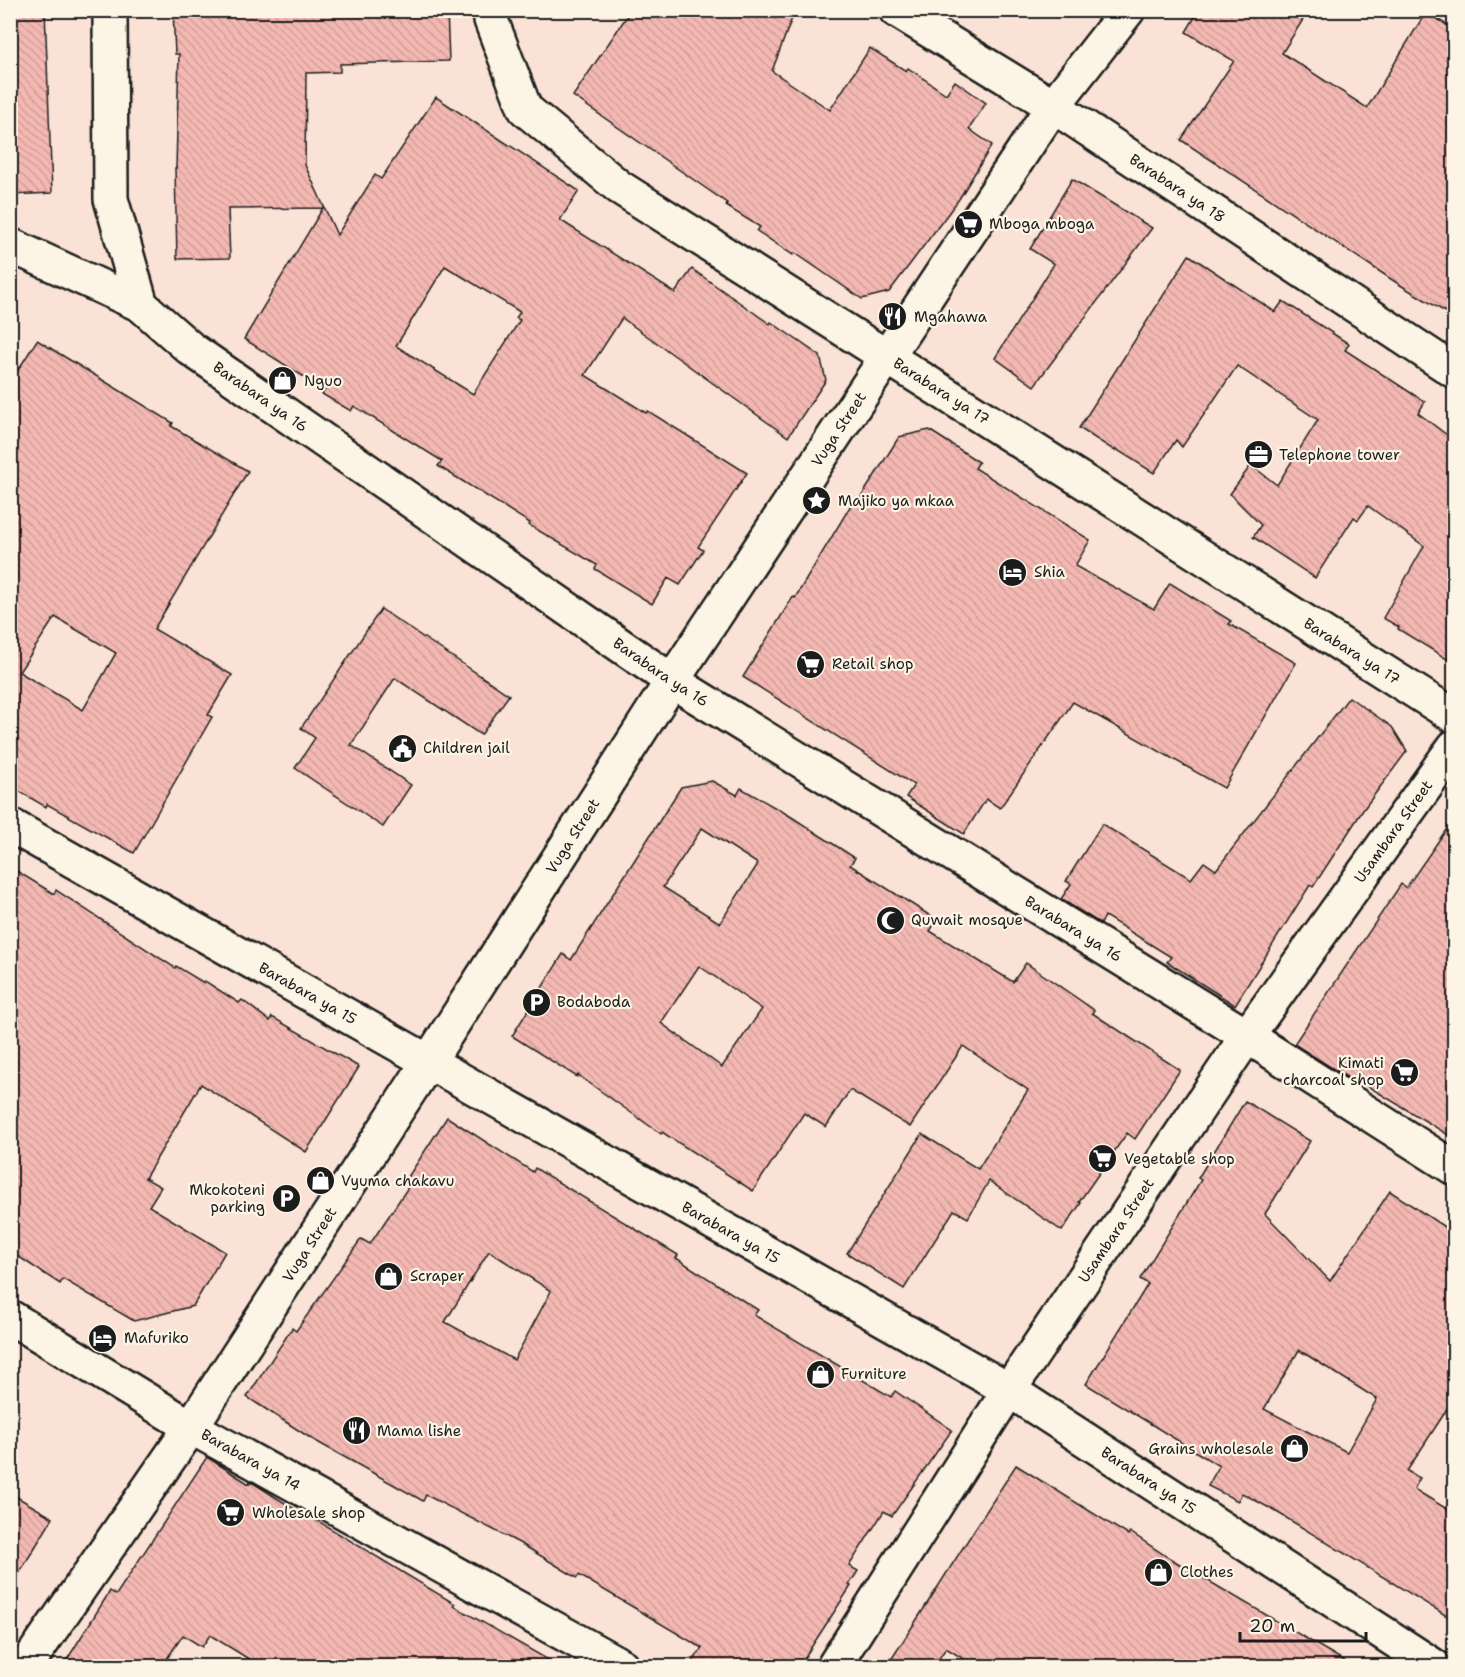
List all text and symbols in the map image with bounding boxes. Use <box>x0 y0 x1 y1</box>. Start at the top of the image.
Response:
street label: Barabara ya 18 <box>1125 149 1229 227</box>
supermarket icon: Mboga mboga <box>952 208 984 240</box>
place label: Mboga mboga <box>989 214 1095 234</box>
restaurant icon: Mgahawa <box>877 301 909 333</box>
place label: Mgahawa <box>914 307 988 327</box>
street label: Barabara ya 17 <box>889 353 993 429</box>
street label: Barabara ya 16 <box>209 357 312 437</box>
shop icon: Nguo <box>267 365 299 397</box>
place label: Nguo <box>304 371 342 391</box>
street label: Vuga Street <box>807 388 871 471</box>
office icon: Telephone tower <box>1242 439 1274 471</box>
place label: Telephone tower <box>1279 445 1400 465</box>
place icon: Majiko ya mkaa <box>801 485 833 517</box>
place label: Majiko ya mkaa <box>838 491 955 511</box>
hotel icon: Shia <box>997 556 1029 588</box>
place label: Shia <box>1034 562 1065 582</box>
street label: Barabara ya 17 <box>1300 613 1404 689</box>
street label: Barabara ya 16 <box>609 633 712 711</box>
supermarket icon: Retail shop <box>795 648 827 680</box>
place label: Retail shop <box>832 654 913 674</box>
public building icon: Children jail <box>386 732 418 764</box>
place label: Children jail <box>423 738 510 758</box>
street label: Usambara Street <box>1350 776 1437 887</box>
street label: Vuga Street <box>541 795 604 878</box>
street label: Barabara ya 16 <box>1021 891 1126 966</box>
mosque icon: Quwait mosque <box>874 904 906 936</box>
place label: Quwait mosque <box>911 910 1023 930</box>
street label: Barabara ya 15 <box>255 958 360 1029</box>
parking icon: Bodaboda <box>520 986 552 1018</box>
place label: Bodaboda <box>557 992 631 1012</box>
place label: Kimati charcoal shop <box>1283 1053 1384 1090</box>
supermarket icon: Kimati charcoal shop <box>1389 1056 1421 1088</box>
supermarket icon: Vegetable shop <box>1087 1143 1119 1175</box>
place label: Vegetable shop <box>1124 1149 1235 1169</box>
shop icon: Vyuma chakavu <box>304 1165 336 1197</box>
place label: Vyuma chakavu <box>341 1171 454 1191</box>
street label: Usambara Street <box>1074 1174 1159 1287</box>
place label: Mkokoteni parking <box>189 1180 265 1217</box>
parking icon: Mkokoteni parking <box>270 1183 302 1215</box>
street label: Barabara ya 15 <box>678 1197 783 1268</box>
street label: Vuga Street <box>278 1203 341 1286</box>
shop icon: Scraper <box>373 1260 405 1292</box>
place label: Scraper <box>410 1266 464 1286</box>
hotel icon: Mafuriko <box>87 1322 119 1354</box>
place label: Mafuriko <box>124 1328 189 1348</box>
shop icon: Furniture <box>804 1358 836 1390</box>
place label: Furniture <box>841 1364 907 1384</box>
restaurant icon: Mama lishe <box>340 1415 372 1447</box>
place label: Mama lishe <box>377 1421 461 1441</box>
street label: Barabara ya 14 <box>197 1424 304 1496</box>
shop icon: Grains wholesale <box>1279 1433 1311 1465</box>
place label: Grains wholesale <box>1148 1439 1274 1459</box>
street label: Barabara ya 15 <box>1097 1442 1200 1519</box>
supermarket icon: Wholesale shop <box>215 1497 247 1529</box>
place label: Wholesale shop <box>252 1503 365 1523</box>
shop icon: Clothes <box>1143 1556 1175 1588</box>
place label: Clothes <box>1180 1562 1234 1582</box>
scale bar <box>1240 1605 1366 1643</box>
text: 20 m <box>1249 1614 1295 1638</box>

